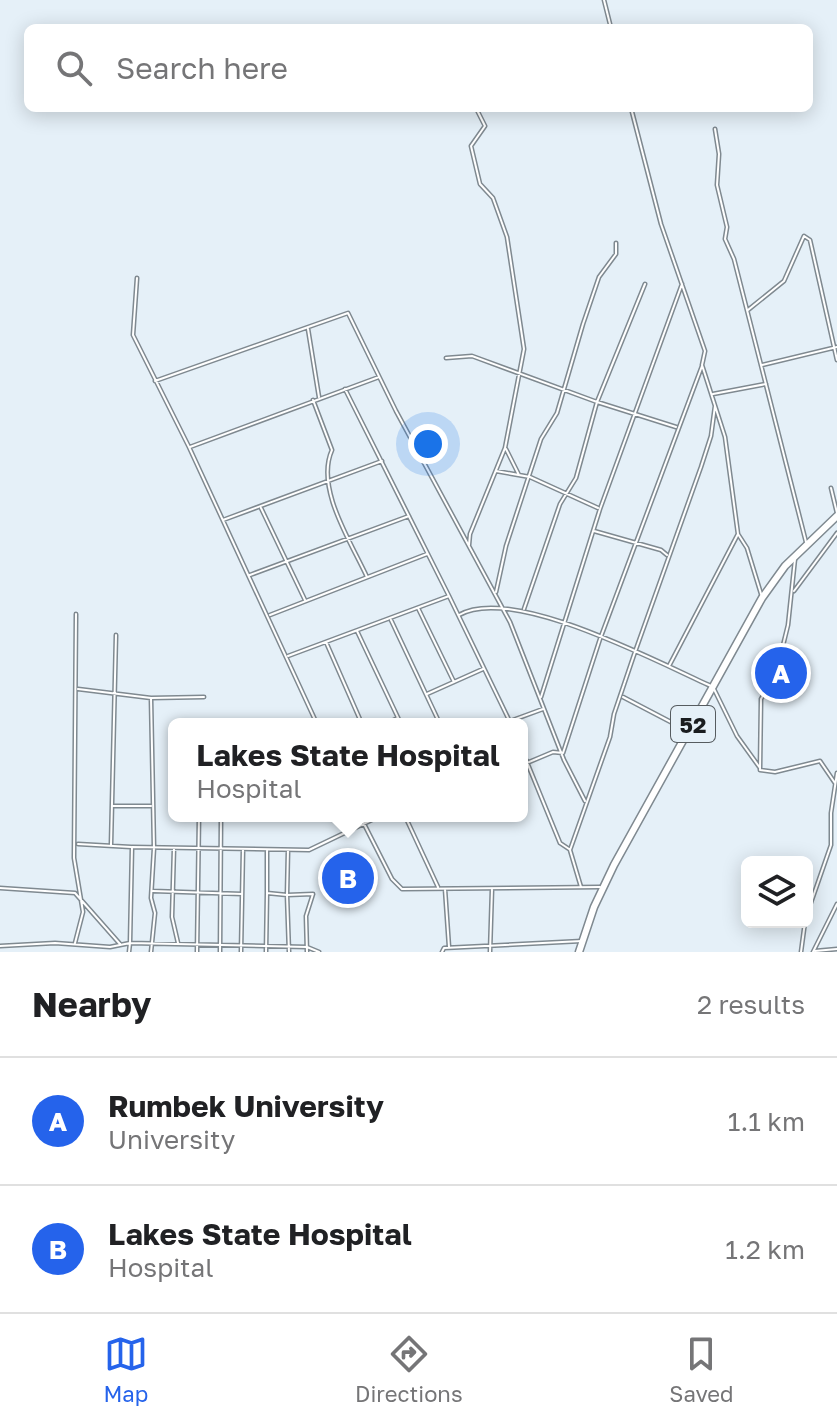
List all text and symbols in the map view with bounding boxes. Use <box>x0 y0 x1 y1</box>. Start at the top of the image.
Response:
search box <box>24 24 813 112</box>
icon: search <box>52 46 96 90</box>
text: Search here <box>116 50 288 86</box>
your location <box>408 424 448 464</box>
pin: A <box>755 643 807 703</box>
road number: 52 <box>671 706 715 742</box>
popup <box>168 718 528 822</box>
text: Lakes State Hospital <box>196 737 500 773</box>
text: Hospital <box>196 773 302 804</box>
pin: B <box>322 848 374 908</box>
map controls <box>741 856 813 928</box>
button: layers <box>741 856 813 928</box>
text: Nearby <box>32 984 152 1024</box>
text: 2 results <box>697 989 805 1020</box>
text: Rumbek University <box>108 1088 384 1124</box>
text: A <box>49 1106 67 1137</box>
text: 1.1 km <box>728 1106 805 1137</box>
text: University <box>108 1124 235 1155</box>
text: Lakes State Hospital <box>108 1216 412 1252</box>
text: B <box>49 1234 67 1265</box>
text: 1.2 km <box>725 1234 805 1265</box>
text: Hospital <box>108 1252 214 1283</box>
tab: Map <box>103 1332 148 1407</box>
tab: Directions <box>355 1332 463 1407</box>
tab: Saved <box>669 1332 734 1407</box>

